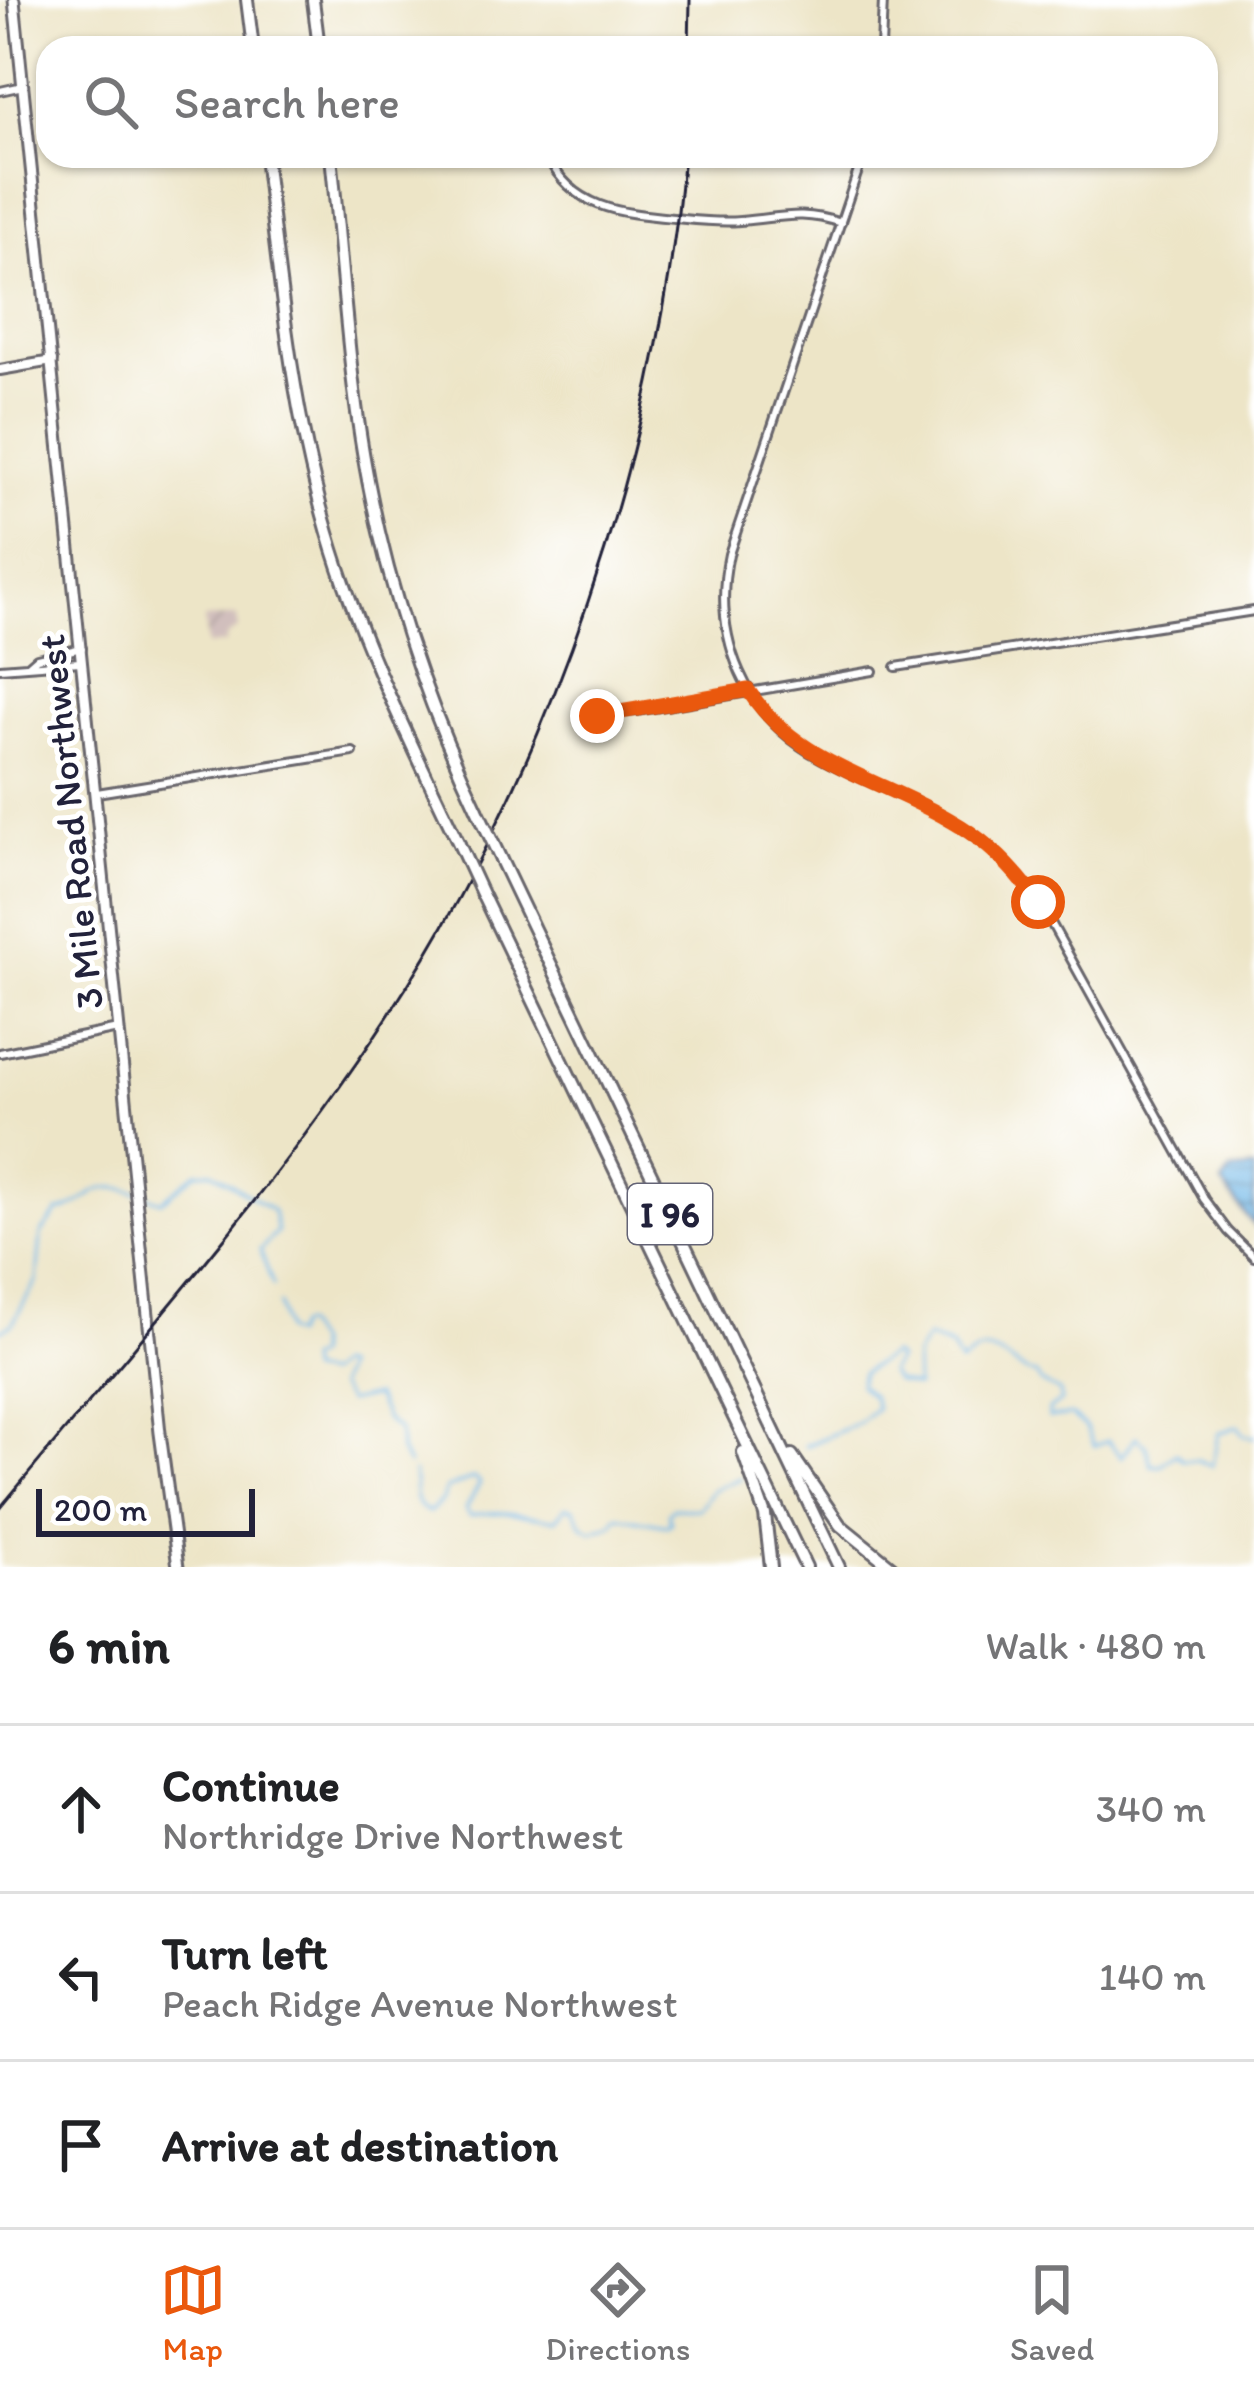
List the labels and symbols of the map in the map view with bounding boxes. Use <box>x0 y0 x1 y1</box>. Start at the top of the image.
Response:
street label: 3 Mile Road Northwest <box>27 632 113 1012</box>
route end <box>570 689 624 743</box>
route start <box>1011 875 1065 929</box>
road number: I 96 <box>628 1184 712 1244</box>
scale bar <box>36 1483 255 1536</box>

